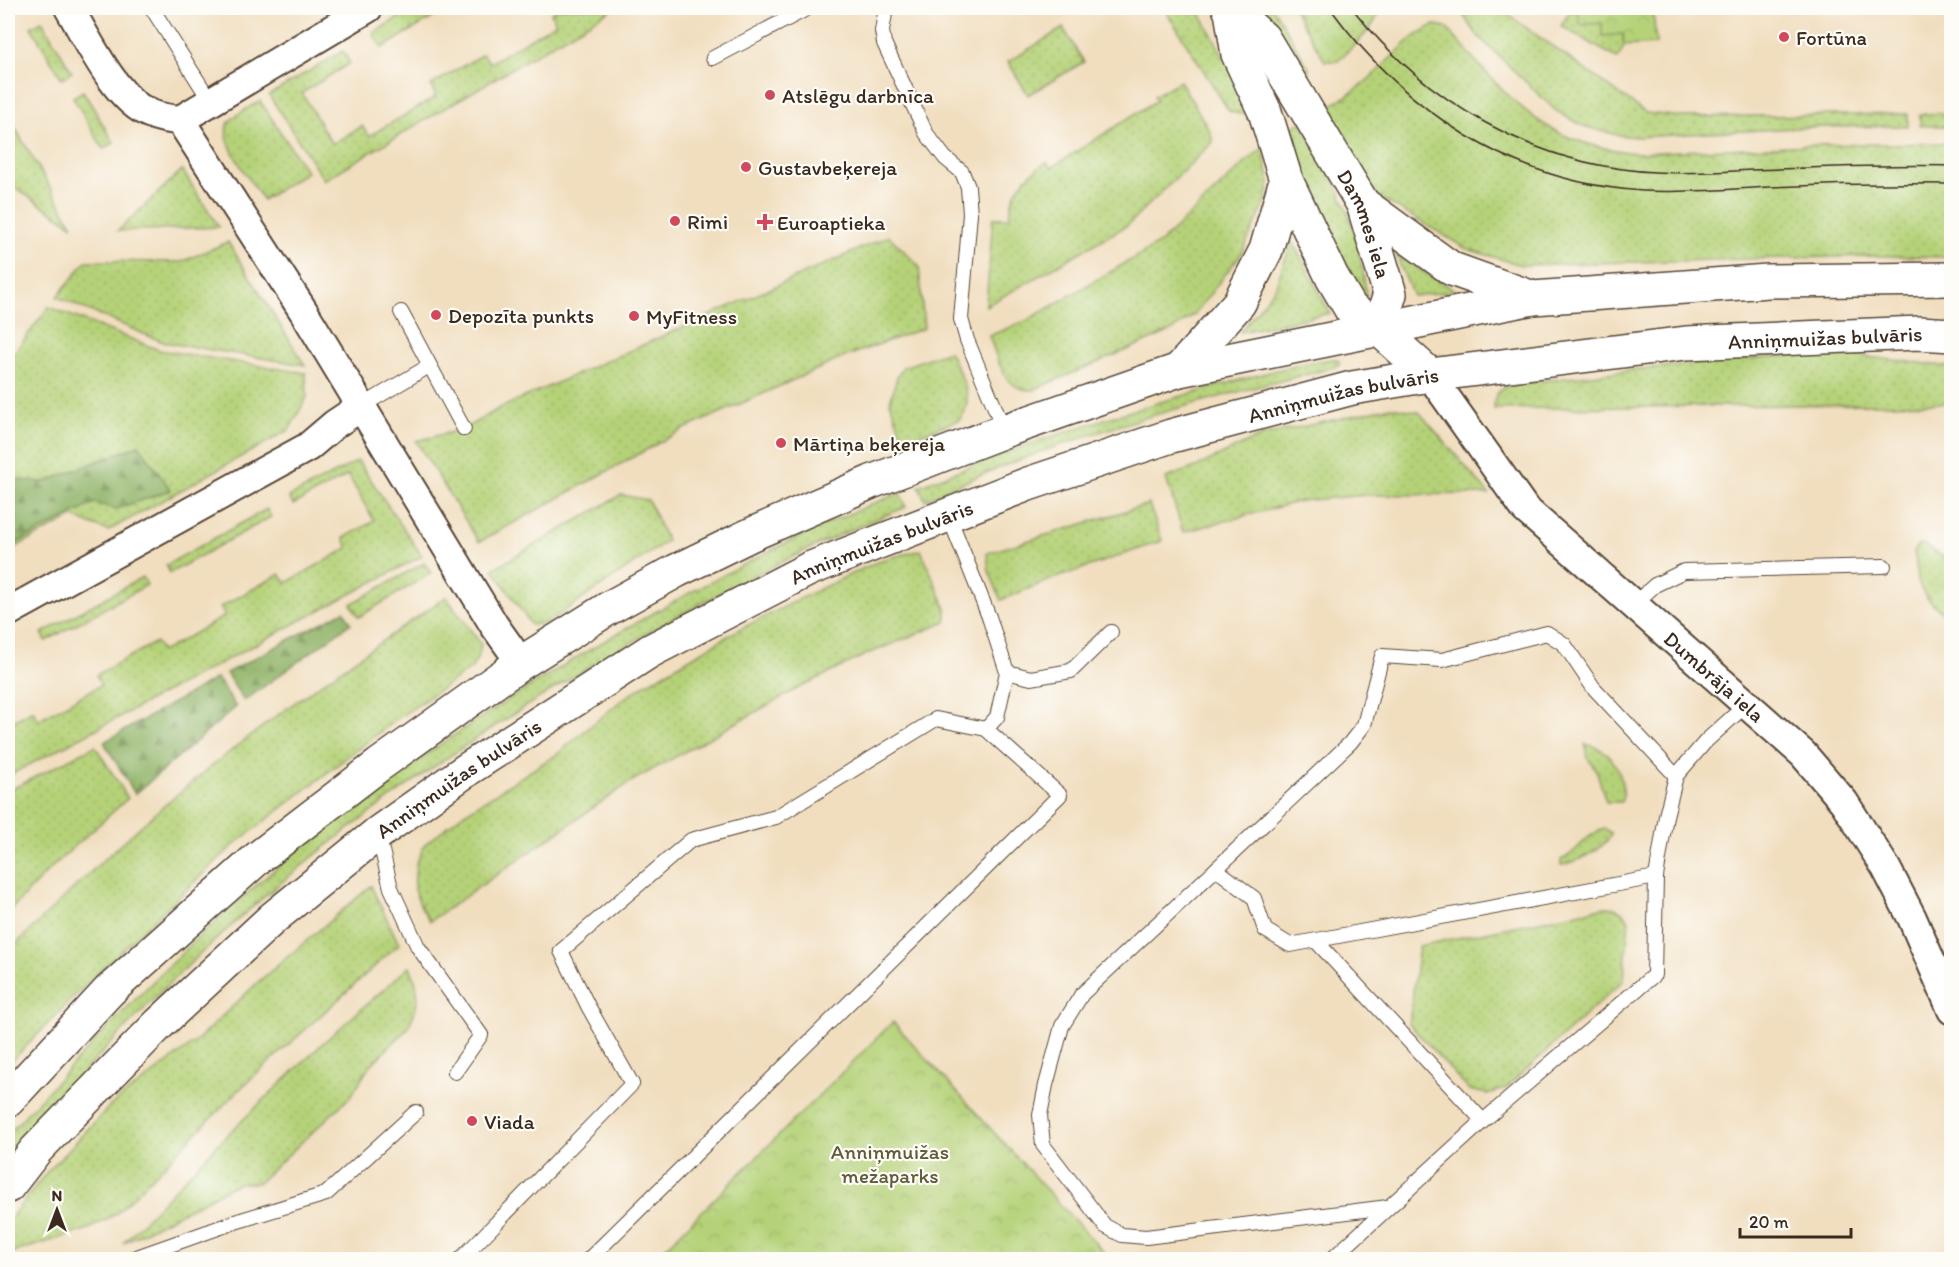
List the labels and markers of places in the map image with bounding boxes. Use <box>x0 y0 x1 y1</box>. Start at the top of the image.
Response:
place label: Fortūna <box>1796 25 1867 50</box>
marker: Fortūna <box>1777 30 1791 44</box>
place label: Atslēgu darbnīca <box>782 83 934 108</box>
marker: Atslēgu darbnīca <box>763 88 777 102</box>
place label: Gustavbeķereja <box>758 155 897 180</box>
marker: Gustavbeķereja <box>739 160 753 174</box>
place label: Rimi <box>687 209 728 234</box>
place label: Euroaptieka <box>777 210 885 235</box>
marker: Rimi <box>668 214 682 228</box>
marker: Euroaptieka <box>758 215 772 229</box>
place label: Depozīta punkts <box>448 303 594 328</box>
place label: MyFitness <box>646 304 737 329</box>
marker: Depozīta punkts <box>429 308 443 322</box>
marker: MyFitness <box>627 309 641 323</box>
place label: Mārtiņa beķereja <box>793 431 945 456</box>
marker: Mārtiņa beķereja <box>774 436 788 450</box>
place label: Viada <box>484 1109 535 1134</box>
marker: Viada <box>465 1114 479 1128</box>

